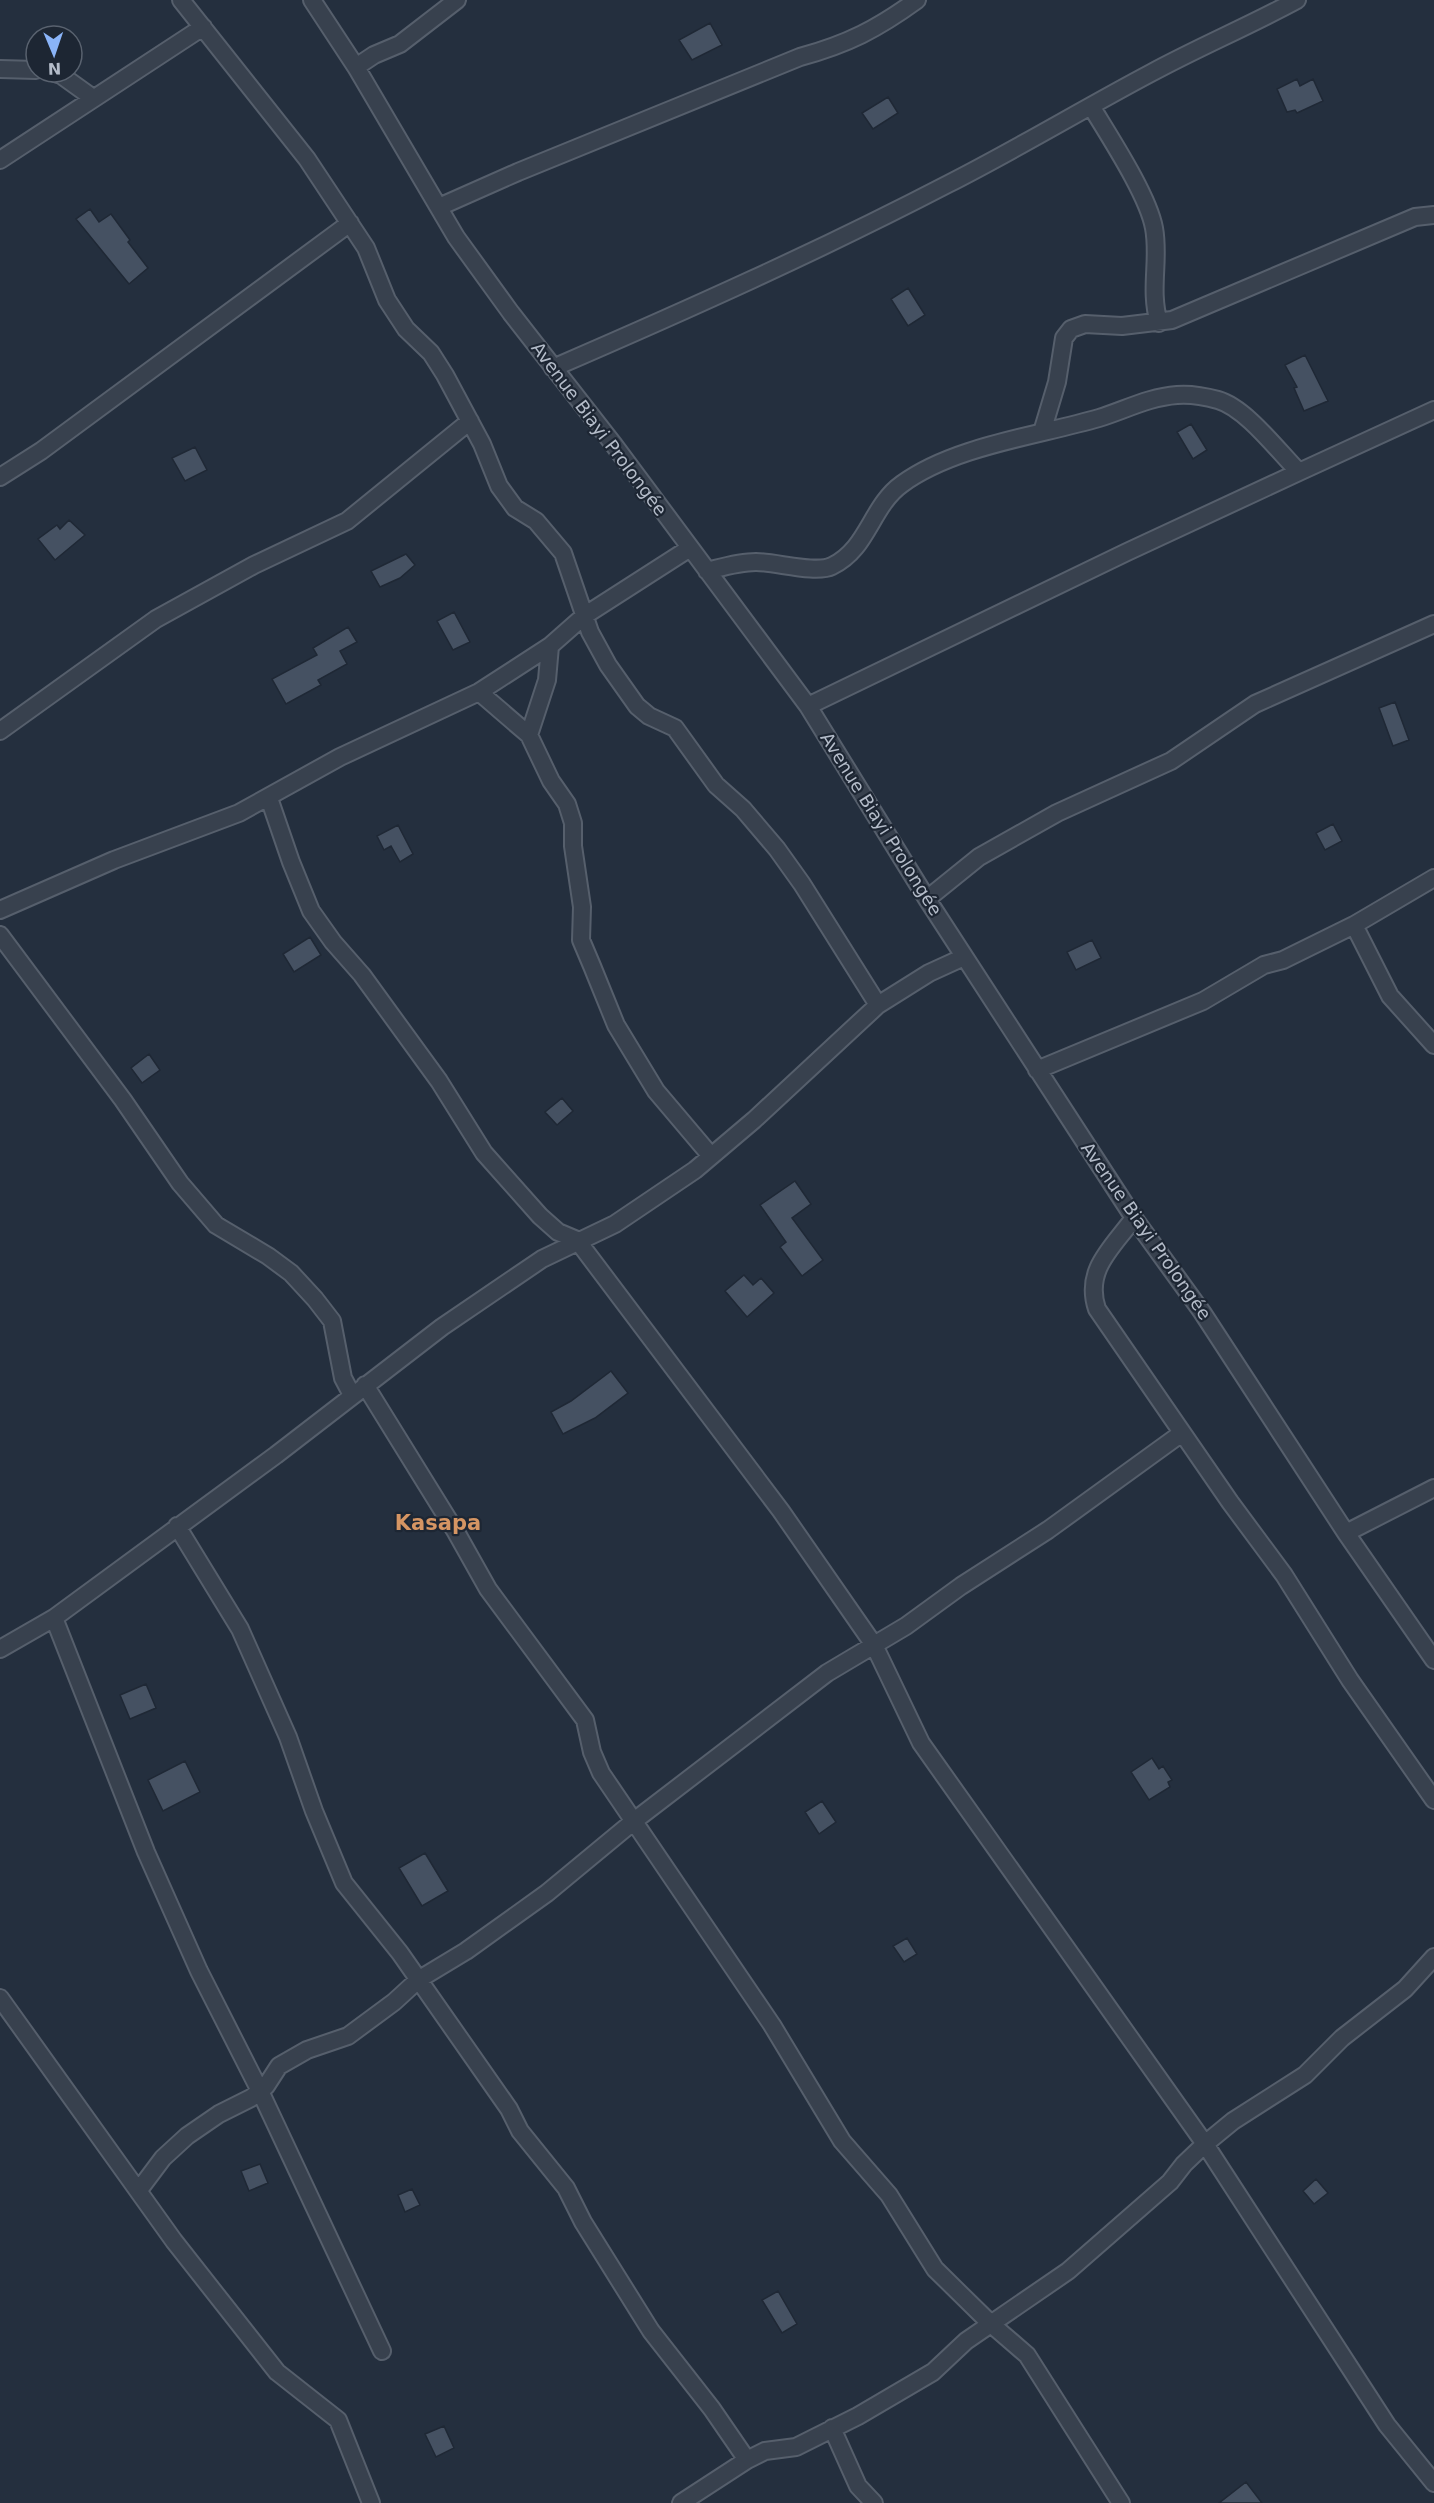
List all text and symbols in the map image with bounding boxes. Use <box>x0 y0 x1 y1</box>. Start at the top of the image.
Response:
north arrow <box>24 24 84 84</box>
text: N <box>47 59 62 78</box>
street label: Avenue Biayi Prolongée <box>527 338 672 520</box>
street label: Avenue Biayi Prolongée <box>816 728 946 919</box>
street label: Avenue Biayi Prolongée <box>1077 1138 1216 1324</box>
district label: Kasapa <box>395 1511 481 1535</box>

